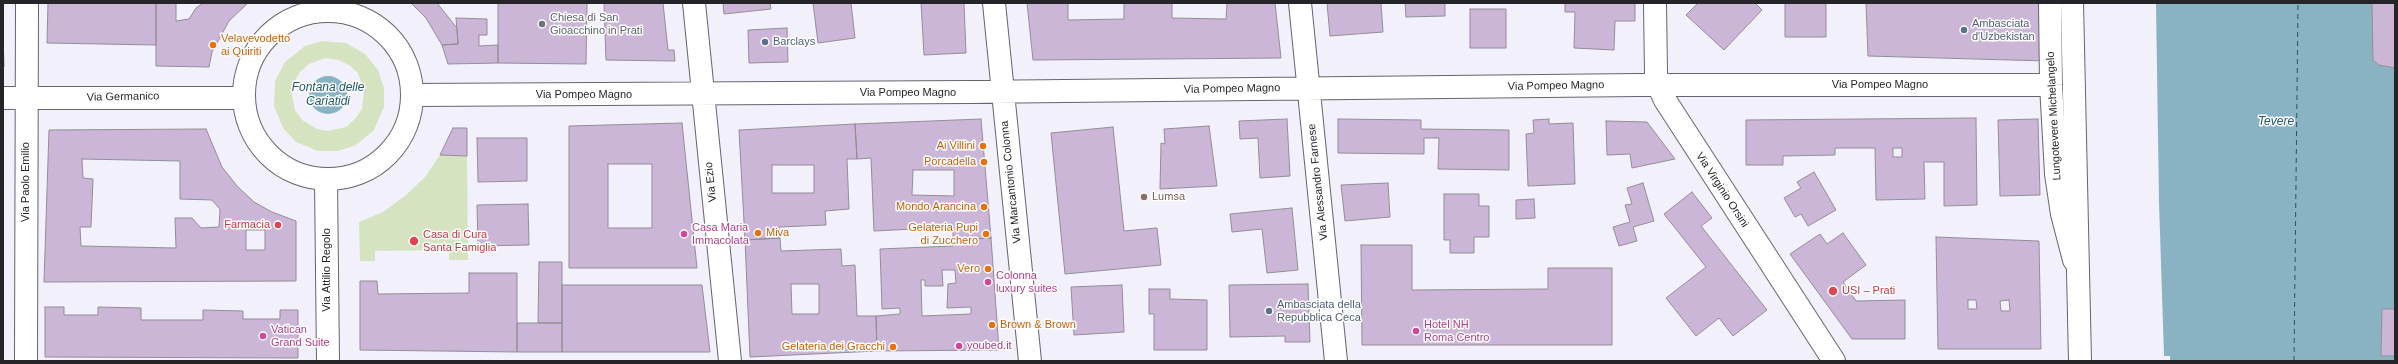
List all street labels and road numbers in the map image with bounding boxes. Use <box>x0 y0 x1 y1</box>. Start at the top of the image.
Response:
street label: Lungotevere Michelangelo <box>2044 51 2064 181</box>
street label: Via Pompeo Magno <box>1832 78 1928 92</box>
street label: Via Pompeo Magno <box>1508 79 1604 93</box>
street label: Via Pompeo Magno <box>1184 82 1280 96</box>
street label: Via Pompeo Magno <box>860 86 956 100</box>
street label: Via Pompeo Magno <box>536 88 632 102</box>
street label: Via Germanico <box>87 90 159 104</box>
street label: Via Marcantonio Colonna <box>998 120 1024 244</box>
street label: Via Alessandro Farnese <box>1305 123 1331 241</box>
street label: Via Paolo Emilio <box>19 142 33 222</box>
street label: Via Virginio Orsini <box>1693 150 1751 230</box>
street label: Via Ezio <box>702 161 720 203</box>
street label: Via Attilio Regolo <box>320 228 334 312</box>

